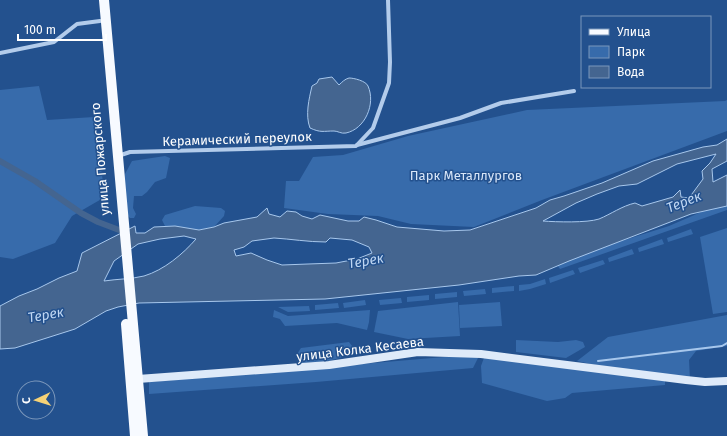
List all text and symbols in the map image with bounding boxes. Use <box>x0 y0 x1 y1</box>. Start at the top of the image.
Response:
scale bar <box>18 16 106 42</box>
legend <box>581 16 711 88</box>
text: 100 m <box>24 23 56 37</box>
text: Улица <box>617 25 651 39</box>
text: Парк <box>617 45 646 59</box>
text: Вода <box>617 65 644 79</box>
street label: улица Пожарского <box>88 102 112 216</box>
street label: Керамический переулок <box>162 129 312 149</box>
park label: Парк Металлургов <box>410 168 522 183</box>
water label: Терек <box>664 187 705 217</box>
water label: Терек <box>347 249 386 273</box>
water label: Терек <box>27 303 66 327</box>
street label: улица Колка Кесаева <box>295 334 425 364</box>
north arrow <box>16 380 56 420</box>
text: С <box>20 396 33 404</box>

